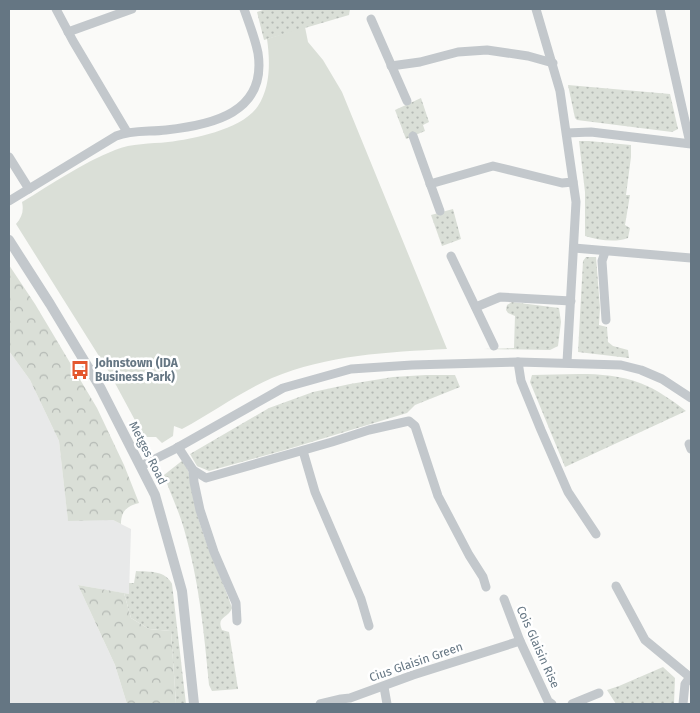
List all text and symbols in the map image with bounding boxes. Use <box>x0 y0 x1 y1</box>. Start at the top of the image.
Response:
place label: Johnstown (IDA Business Park) <box>94 356 179 384</box>
bus stop icon: Johnstown (IDA Business Park) <box>69 359 91 381</box>
street label: Metges Road <box>126 419 170 487</box>
street label: Cois Glaisin Rise <box>514 604 562 690</box>
street label: Cius Glaisin Green <box>367 639 465 685</box>

